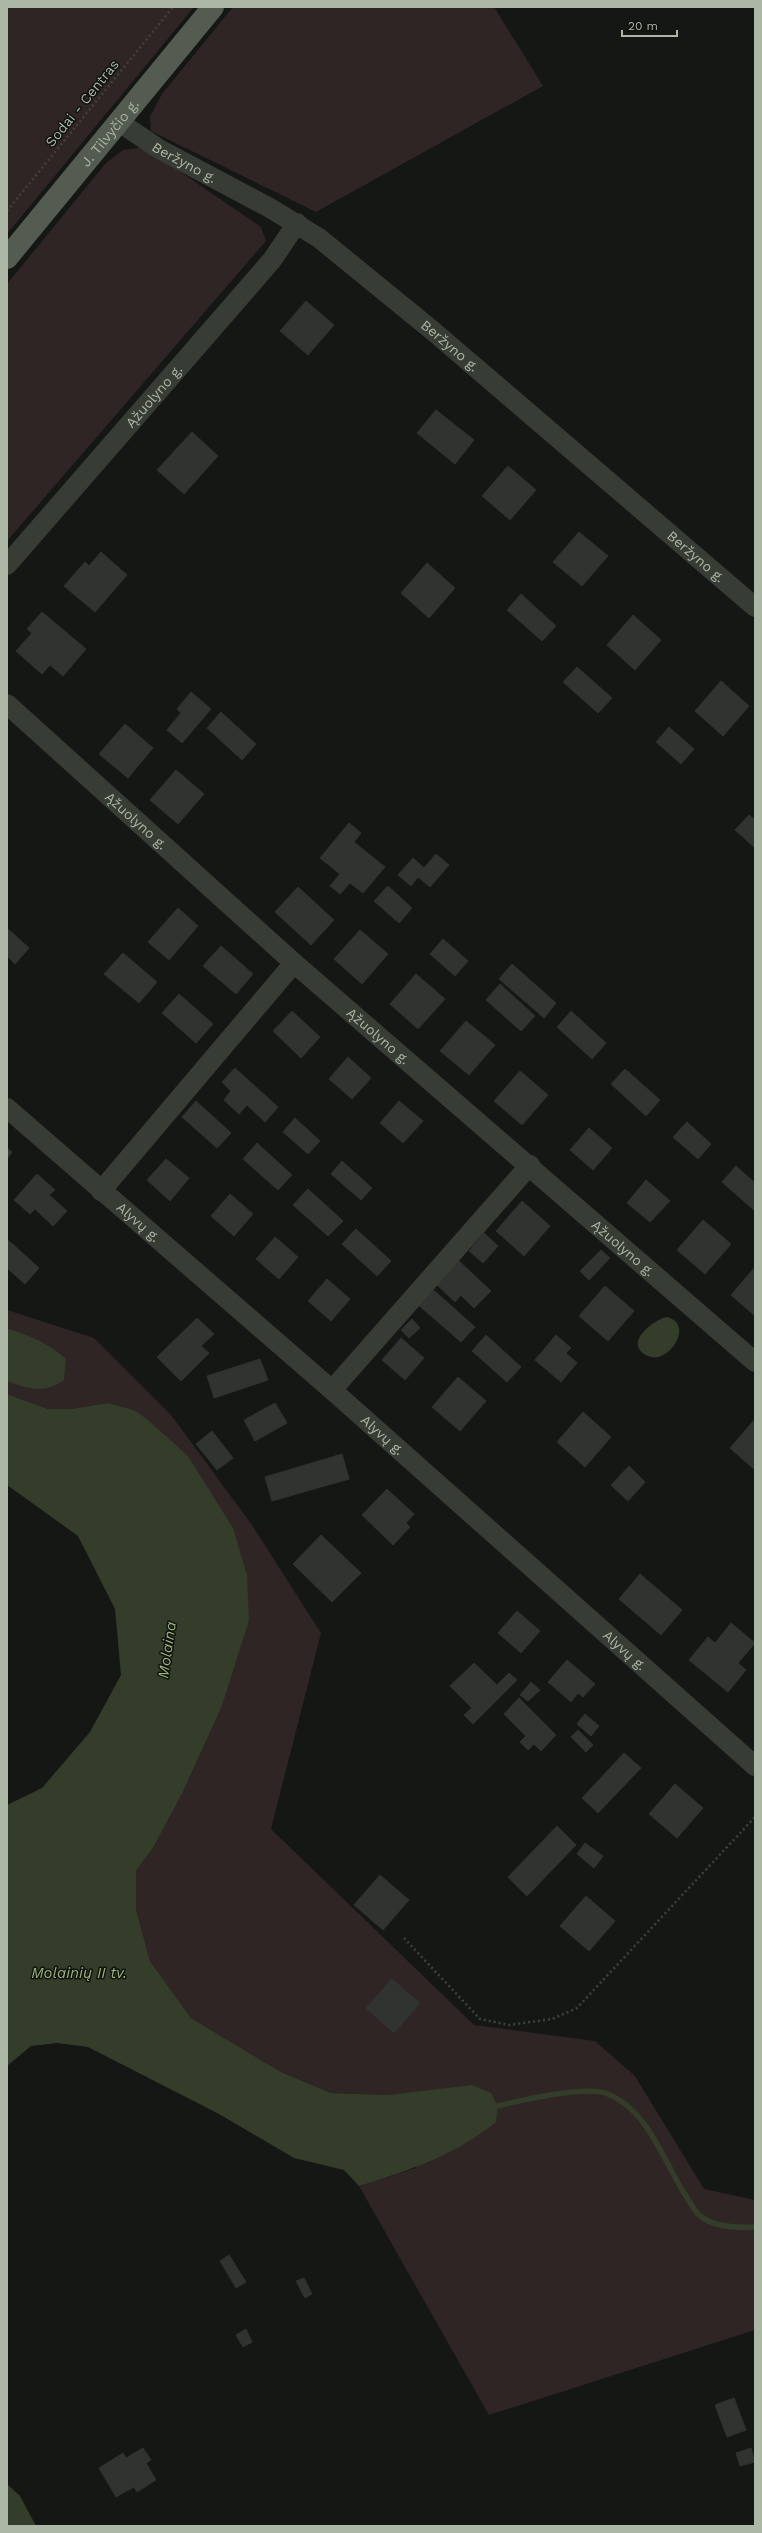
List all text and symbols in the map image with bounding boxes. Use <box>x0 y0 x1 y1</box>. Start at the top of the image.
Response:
scale bar <box>622 12 677 38</box>
text: 20 m <box>628 19 658 33</box>
street label: Sodai - Centras <box>42 56 122 150</box>
street label: J. Tilvyčio g. <box>78 96 142 170</box>
street label: Beržyno g. <box>149 139 219 186</box>
street label: Beržyno g. <box>418 317 482 375</box>
street label: Ąžuolyno g. <box>122 361 186 431</box>
street label: Beržyno g. <box>664 527 728 586</box>
street label: Ąžuolyno g. <box>102 789 170 853</box>
street label: Ąžuolyno g. <box>344 1004 413 1067</box>
street label: Alyvų g. <box>113 1199 163 1245</box>
street label: Ąžuolyno g. <box>589 1216 658 1280</box>
street label: Alyvų g. <box>358 1412 407 1458</box>
water label: Molaina <box>154 1621 180 1679</box>
street label: Alyvų g. <box>600 1627 650 1674</box>
water label: Molainių II tv. <box>31 1964 127 1982</box>

